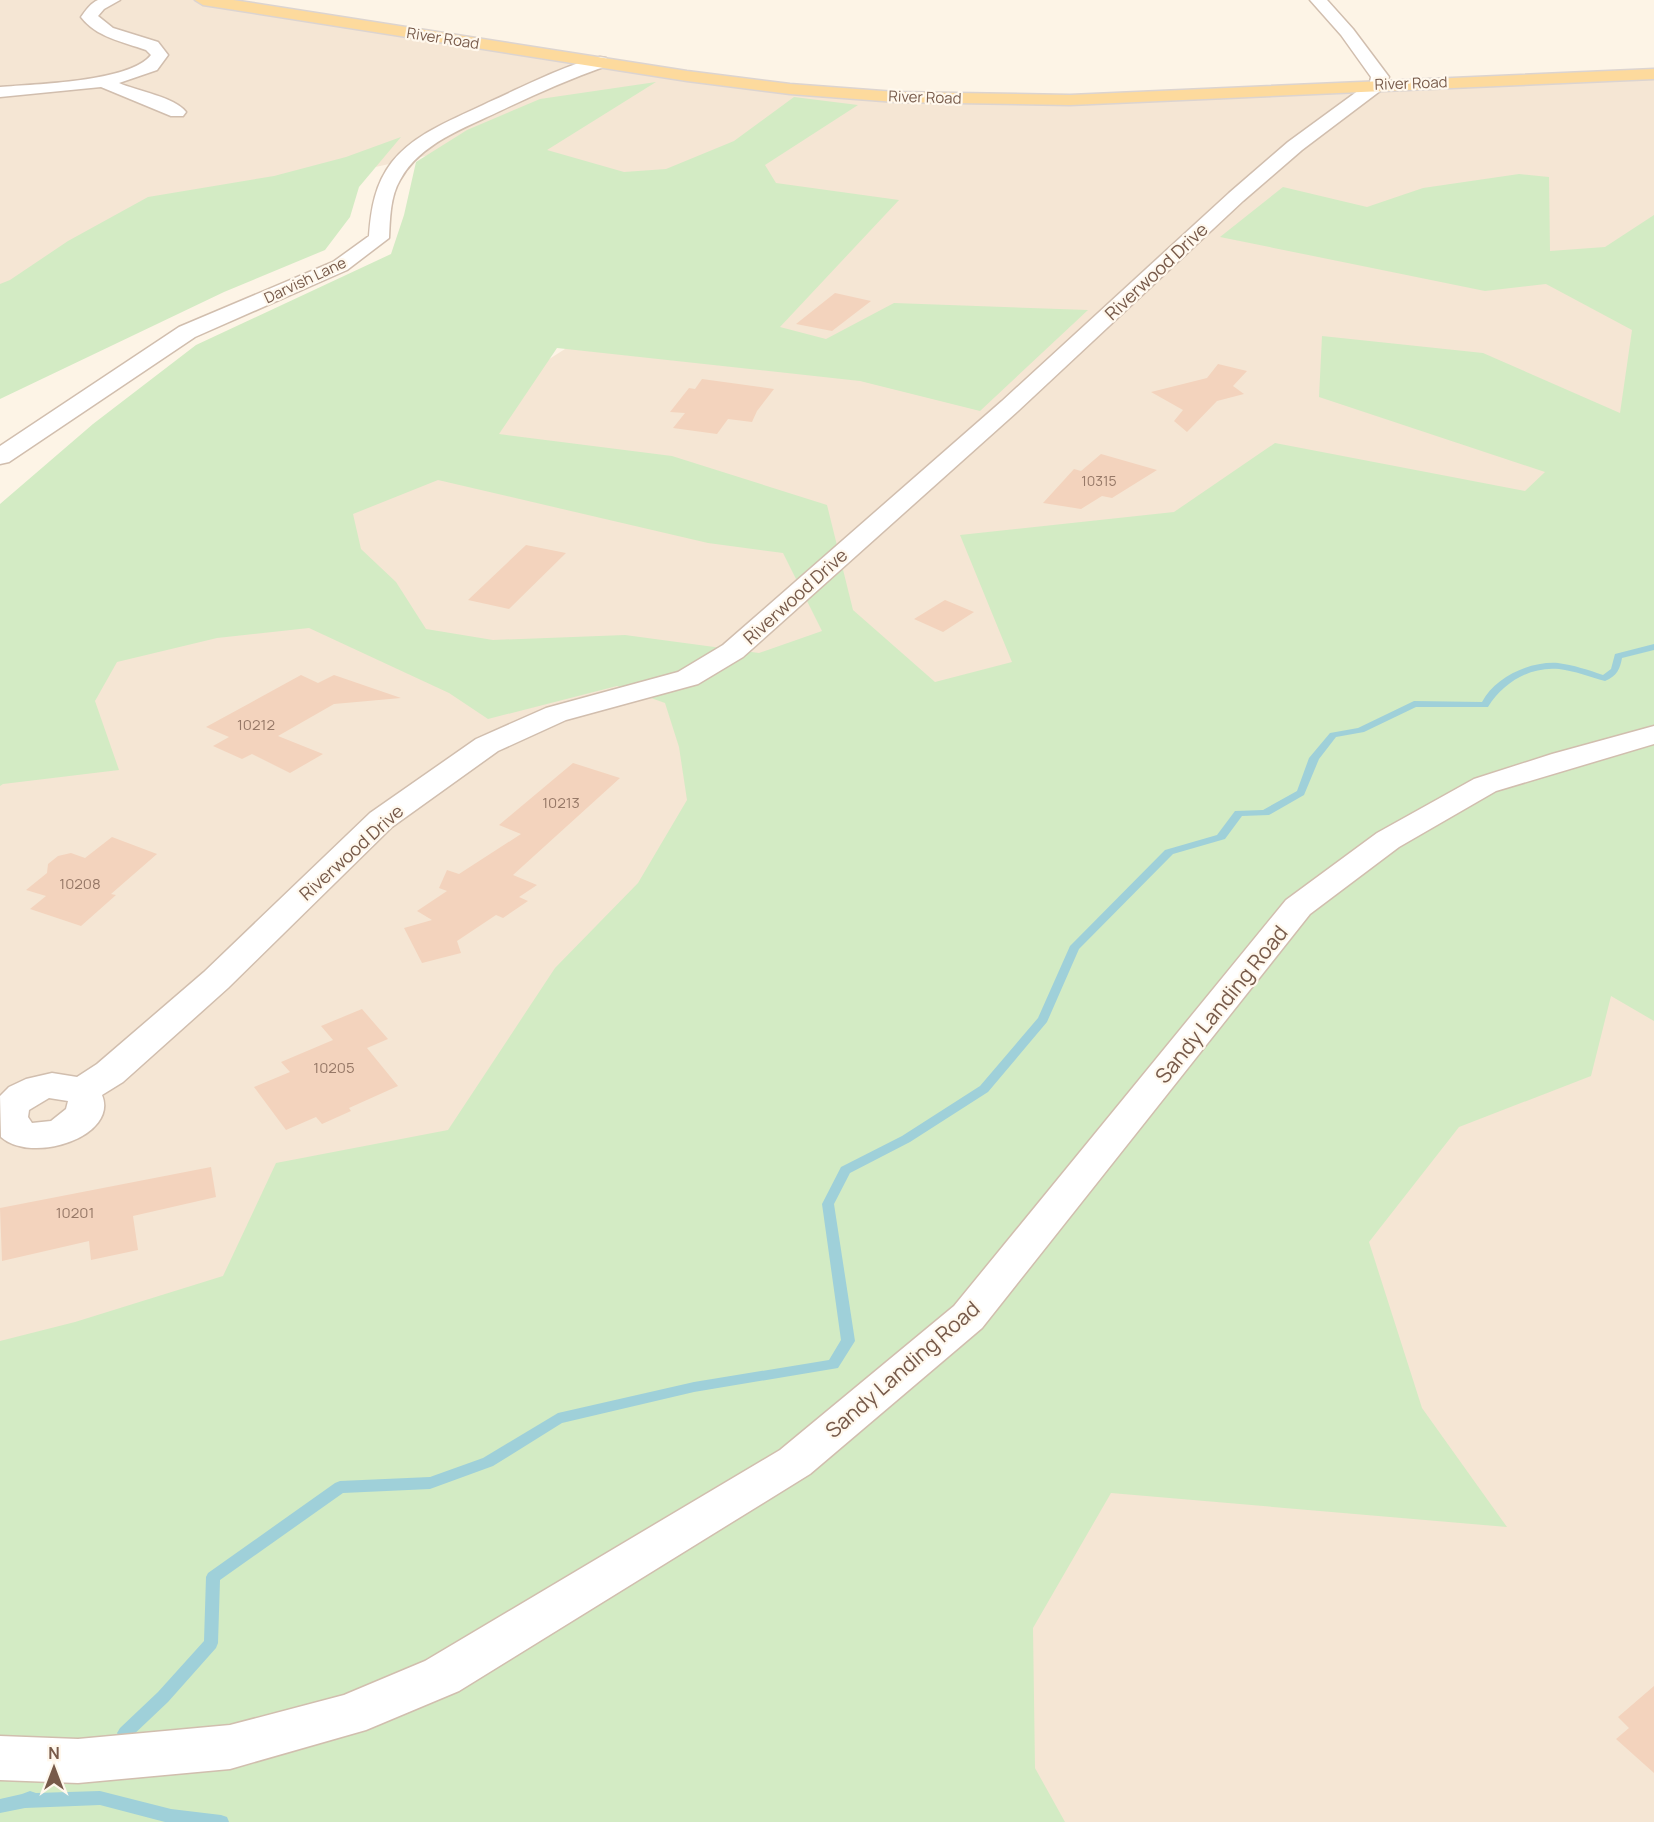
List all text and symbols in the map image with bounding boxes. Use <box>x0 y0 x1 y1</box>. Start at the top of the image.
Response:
street label: River Road <box>405 22 481 54</box>
street label: River Road <box>1374 71 1448 95</box>
street label: River Road <box>888 85 962 109</box>
street label: Riverwood Drive <box>1099 217 1213 325</box>
street label: Darvish Lane <box>261 252 350 308</box>
house number: 10315 <box>1081 471 1117 490</box>
street label: Riverwood Drive <box>738 543 852 649</box>
house number: 10212 <box>237 714 275 735</box>
house number: 10213 <box>542 792 580 813</box>
street label: Riverwood Drive <box>294 799 408 905</box>
house number: 10208 <box>59 873 101 894</box>
street label: Sandy Landing Road <box>1149 919 1293 1089</box>
house number: 10205 <box>313 1057 355 1078</box>
house number: 10201 <box>56 1202 94 1223</box>
street label: Sandy Landing Road <box>819 1294 985 1444</box>
north arrow <box>24 1738 84 1798</box>
text: N <box>48 1742 60 1764</box>

